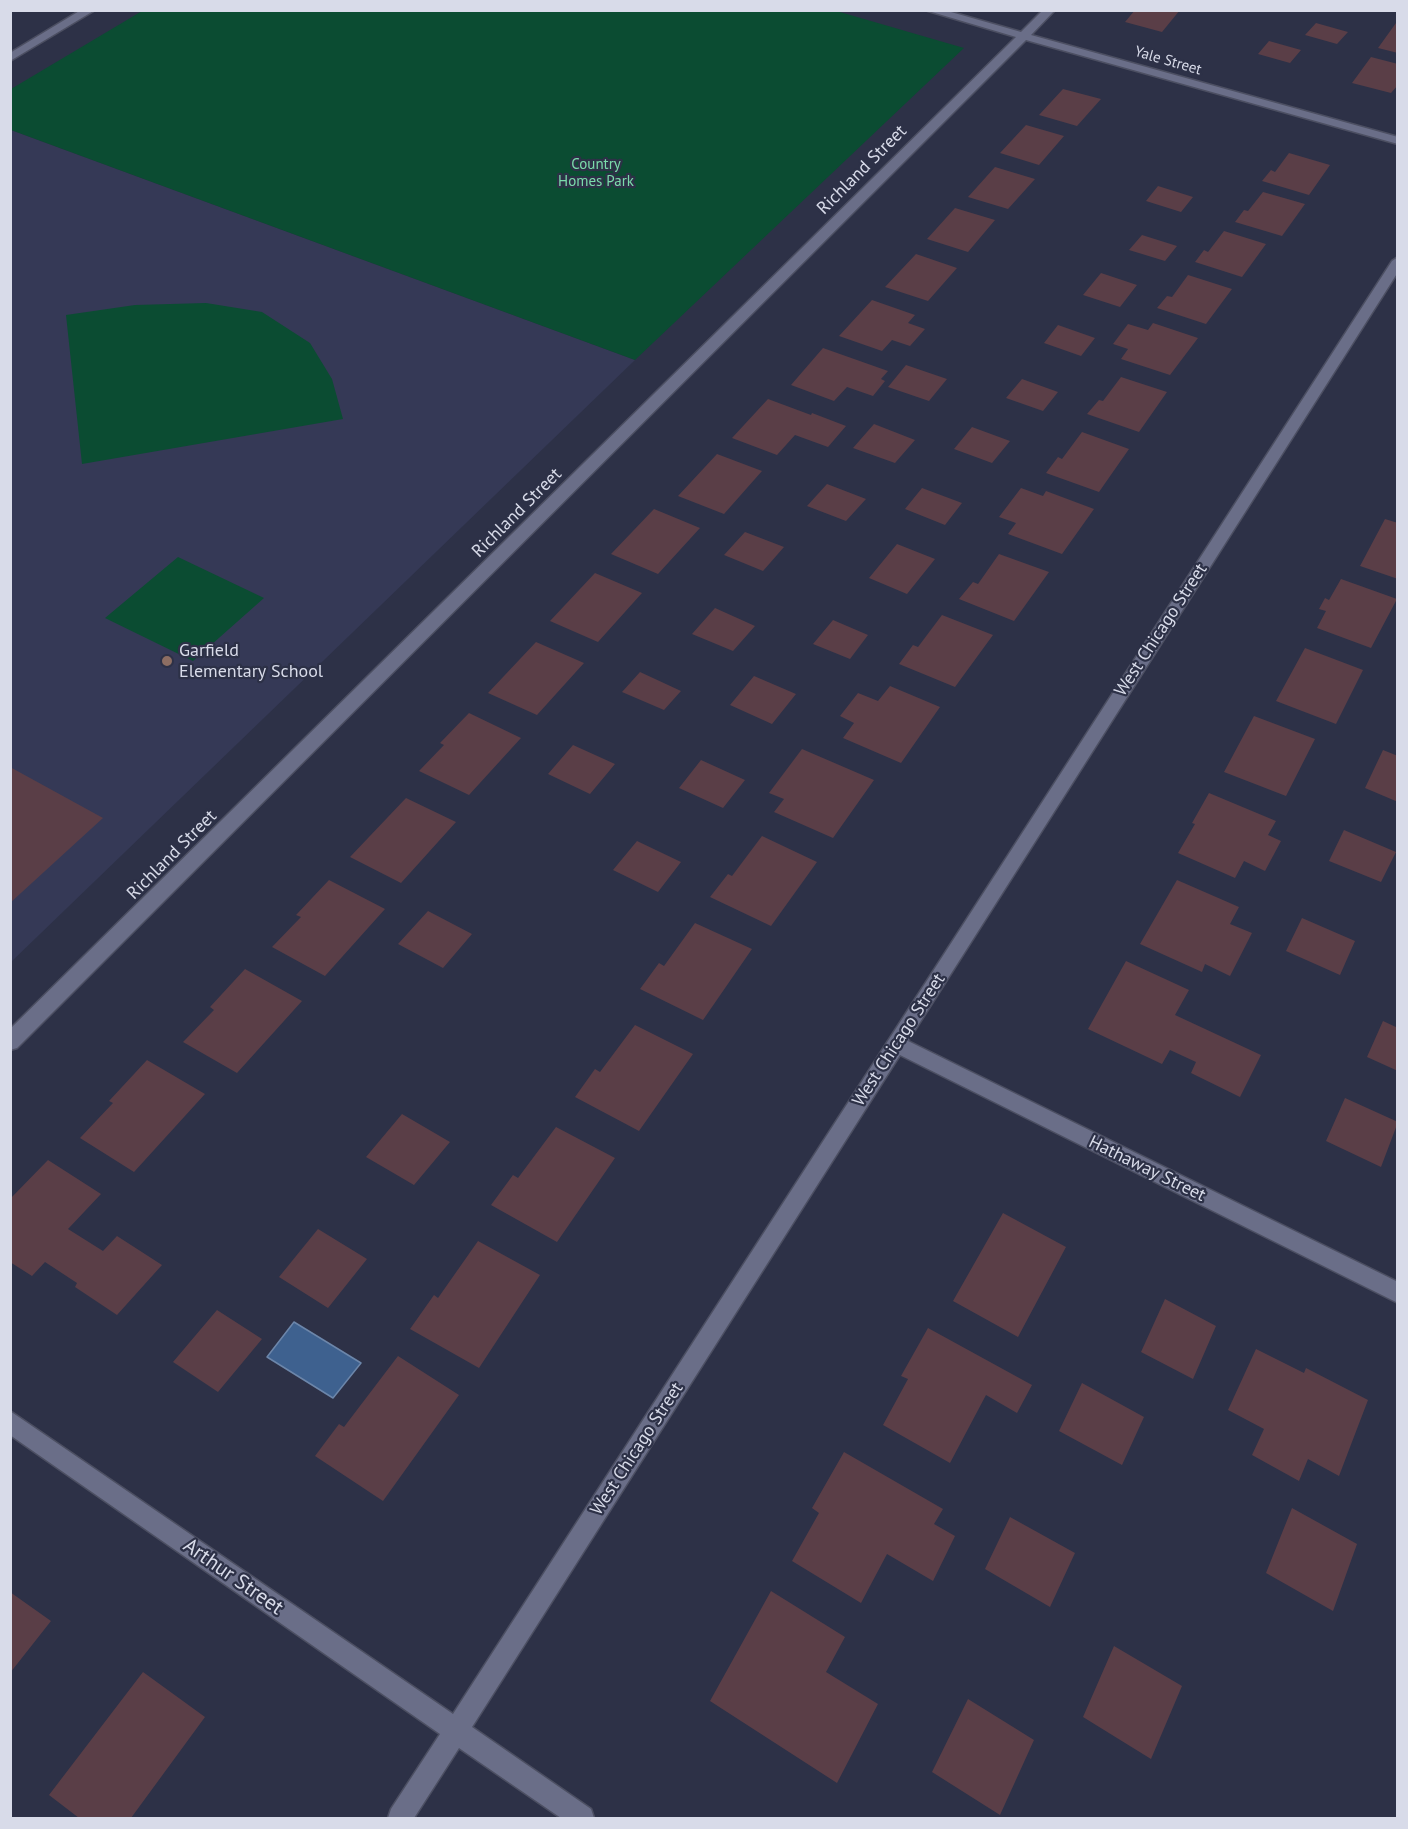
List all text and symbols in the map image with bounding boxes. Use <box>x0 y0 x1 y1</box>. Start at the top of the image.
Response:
street label: Yale Street <box>1132 43 1204 79</box>
street label: Richland Street <box>813 121 911 219</box>
park label: Country Homes Park <box>558 156 634 191</box>
street label: Richland Street <box>468 464 566 562</box>
street label: West Chicago Street <box>1110 560 1212 700</box>
place label: Garfield Elementary School <box>179 640 323 682</box>
marker: Garfield Elementary School <box>160 654 174 668</box>
street label: Richland Street <box>123 806 221 904</box>
street label: West Chicago Street <box>848 970 950 1110</box>
street label: Hathaway Street <box>1085 1131 1209 1207</box>
street label: West Chicago Street <box>586 1379 688 1519</box>
street label: Arthur Street <box>178 1533 288 1621</box>

